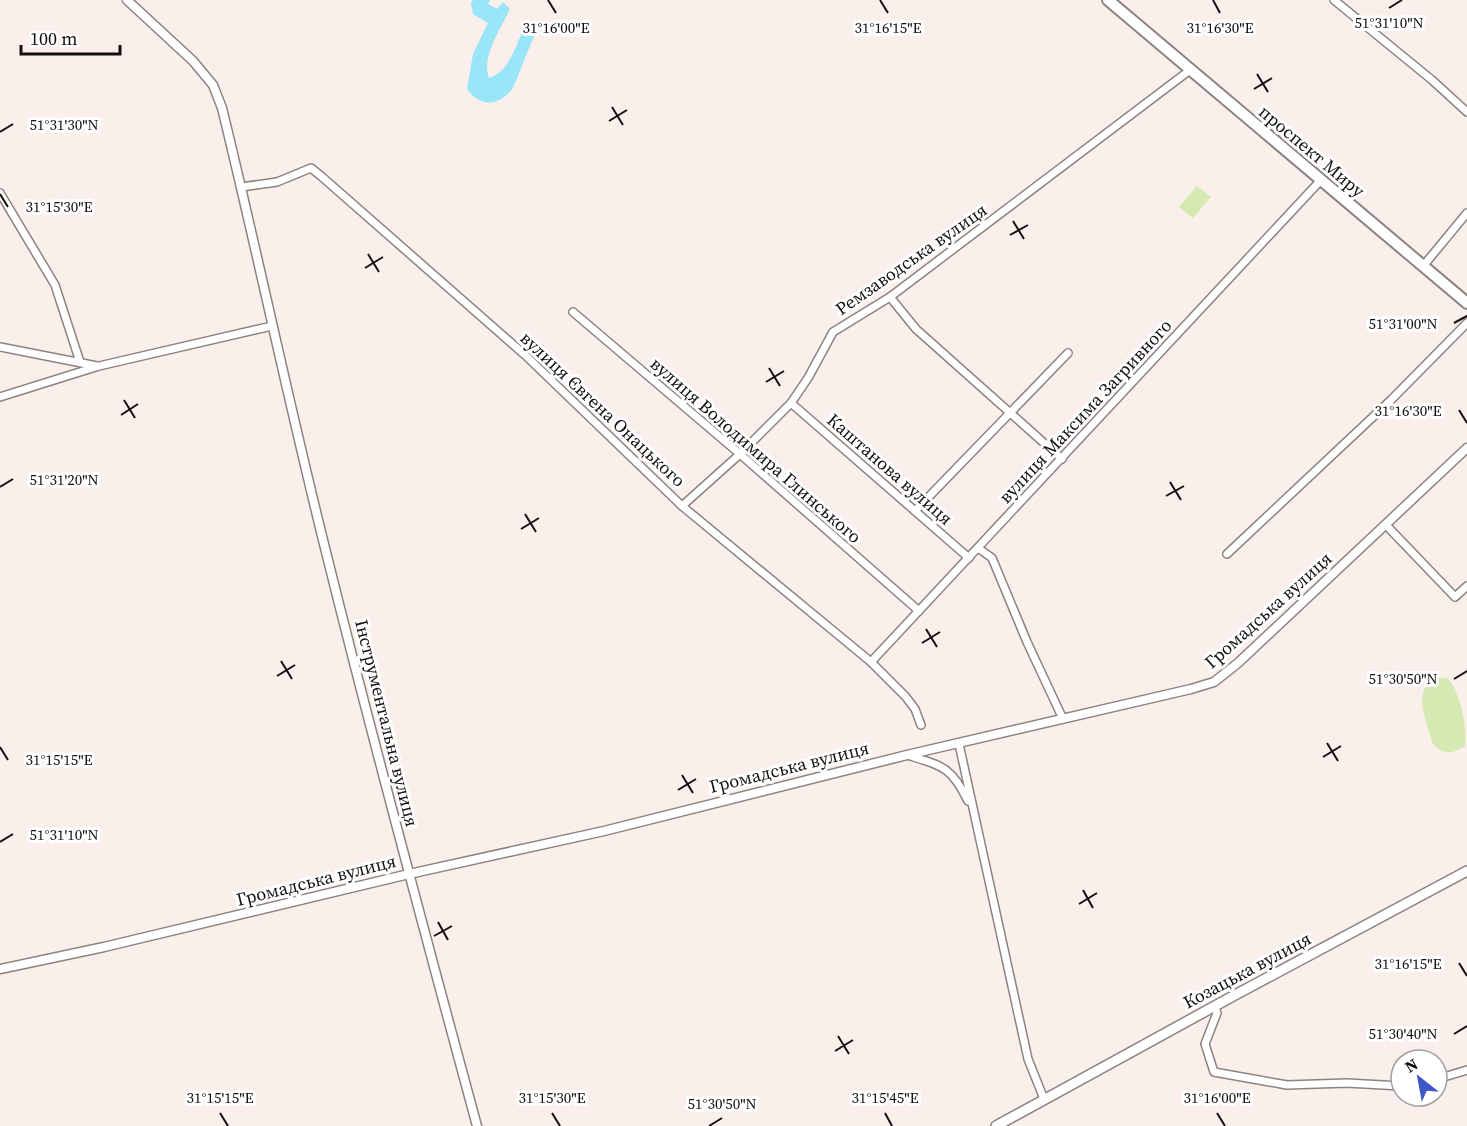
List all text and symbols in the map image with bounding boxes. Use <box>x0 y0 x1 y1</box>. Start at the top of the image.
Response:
text: 51°31'10"N <box>1354 12 1424 33</box>
text: 31°16'00"E <box>522 17 590 38</box>
text: 31°16'15"E <box>854 17 922 38</box>
text: 31°16'30"E <box>1186 17 1254 38</box>
scale bar <box>21 18 120 56</box>
text: 100 m <box>30 26 77 51</box>
street label: проспект Миру <box>1254 99 1371 203</box>
text: 51°31'30"N <box>29 114 99 135</box>
text: 31°15'30"E <box>25 196 93 217</box>
street label: Ремзаводська вулиця <box>830 197 992 321</box>
street label: вулиця Максима Загривного <box>993 313 1177 509</box>
text: 51°31'00"N <box>1368 313 1438 334</box>
street label: вулиця Євгена Онацького <box>515 326 691 492</box>
street label: вулиця Володимира Глинського <box>645 351 867 549</box>
text: 31°16'30"E <box>1374 400 1442 421</box>
street label: Каштанова вулиця <box>822 407 958 531</box>
text: 51°31'20"N <box>29 469 99 490</box>
street label: Громадська вулиця <box>1199 546 1337 674</box>
street label: Інструментальна вулиця <box>349 617 425 829</box>
text: 51°30'50"N <box>1368 668 1438 689</box>
street label: Громадська вулиця <box>707 735 871 799</box>
text: 31°15'15"E <box>25 749 93 770</box>
text: 51°31'10"N <box>29 824 99 845</box>
street label: Громадська вулиця <box>234 848 398 912</box>
street label: Козацька вулиця <box>1179 926 1315 1014</box>
text: 31°16'15"E <box>1374 953 1442 974</box>
text: 51°30'40"N <box>1368 1023 1438 1044</box>
north arrow <box>1389 1048 1449 1108</box>
text: N <box>1401 1053 1422 1078</box>
text: 31°15'15"E <box>186 1087 254 1108</box>
text: 31°15'30"E <box>518 1087 586 1108</box>
text: 31°15'45"E <box>851 1087 919 1108</box>
text: 31°16'00"E <box>1183 1087 1251 1108</box>
text: 51°30'50"N <box>687 1093 757 1114</box>

